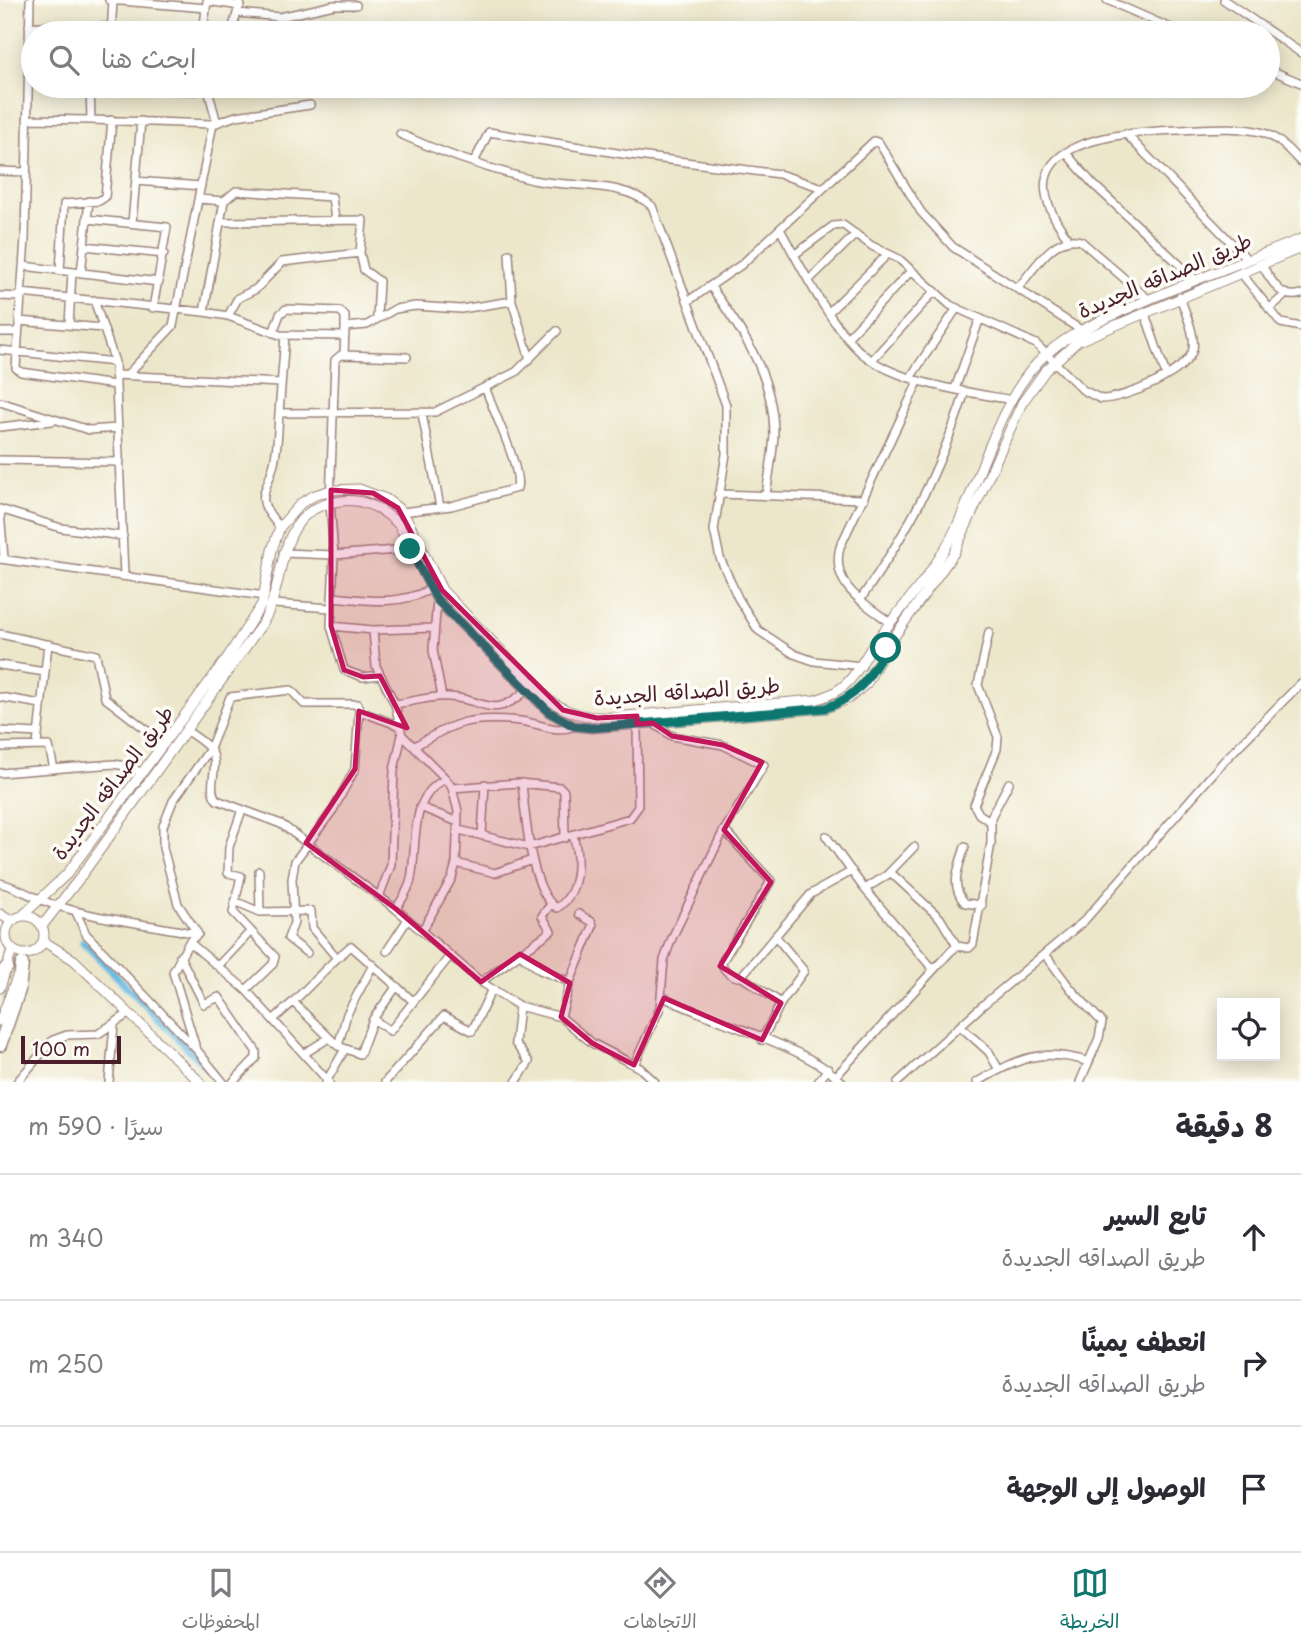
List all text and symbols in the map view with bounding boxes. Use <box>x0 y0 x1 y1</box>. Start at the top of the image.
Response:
search box <box>21 21 1280 98</box>
text: ابحث هنا <box>101 38 196 77</box>
icon: search <box>45 41 83 79</box>
street label: طريق الصداقه الجديدة <box>1072 223 1256 325</box>
route end <box>394 533 425 564</box>
route start <box>870 632 901 663</box>
street label: طريق الصداقه الجديدة <box>593 668 781 712</box>
street label: طريق الصداقه الجديدة <box>42 698 180 866</box>
map controls <box>1217 998 1280 1061</box>
button: locate <box>1217 998 1280 1061</box>
scale bar <box>21 1033 121 1065</box>
text: 100 m <box>32 1034 90 1062</box>
text: 8 دقيقة <box>1175 1102 1273 1147</box>
text: سيرًا · 590 m <box>28 1108 164 1143</box>
text: تابع السير <box>1105 1195 1206 1234</box>
icon: ahead <box>1235 1218 1273 1256</box>
text: 340 m <box>28 1220 104 1255</box>
text: طريق الصداقه الجديدة <box>1002 1239 1206 1274</box>
text: انعطف يمينًا <box>1082 1321 1206 1360</box>
icon: right <box>1235 1344 1273 1382</box>
text: 250 m <box>28 1346 104 1381</box>
text: طريق الصداقه الجديدة <box>1002 1365 1206 1400</box>
text: الوصول إلى الوجهة <box>1007 1467 1206 1506</box>
icon: arrive <box>1235 1470 1273 1508</box>
tab: المحفوظات <box>182 1564 260 1638</box>
tab: الاتجاهات <box>623 1564 697 1638</box>
tab: الخريطة <box>1060 1564 1119 1638</box>

